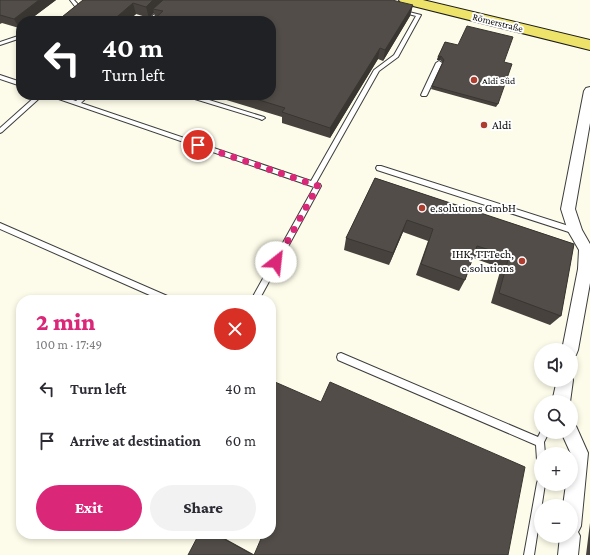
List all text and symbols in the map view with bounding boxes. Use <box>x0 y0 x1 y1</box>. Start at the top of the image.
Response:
street label: Römerstraße <box>472 11 525 34</box>
icon: left <box>36 32 88 84</box>
text: 40 m <box>102 32 163 63</box>
text: Turn left <box>102 65 165 85</box>
marker: Aldi Süd <box>469 75 479 85</box>
place label: Aldi Süd <box>482 75 516 86</box>
place label: Aldi <box>492 118 511 132</box>
marker: Aldi <box>479 120 489 130</box>
pin <box>181 128 215 162</box>
icon: arrive <box>187 134 209 156</box>
place label: e.solutions GmbH <box>430 201 516 215</box>
marker: e.solutions GmbH <box>417 203 427 213</box>
position arrow <box>255 241 297 283</box>
place label: IHK, TTTech, e.solutions <box>452 247 514 275</box>
marker: IHK, TTTech, e.solutions <box>517 256 527 266</box>
text: 2 min <box>36 308 95 335</box>
button: close <box>214 308 256 350</box>
text: 100 m · 17:49 <box>36 337 102 352</box>
map controls <box>534 343 578 543</box>
button: sound <box>534 343 578 387</box>
icon: left <box>36 378 58 400</box>
text: Turn left <box>70 381 126 397</box>
text: 40 m <box>225 381 256 397</box>
button: search <box>534 395 578 439</box>
icon: arrive <box>36 430 58 452</box>
text: Arrive at destination <box>70 433 201 449</box>
text: 60 m <box>225 433 256 449</box>
button: + <box>534 447 578 491</box>
button: Exit <box>36 485 142 531</box>
button: Share <box>150 485 256 531</box>
button: − <box>534 499 578 543</box>

